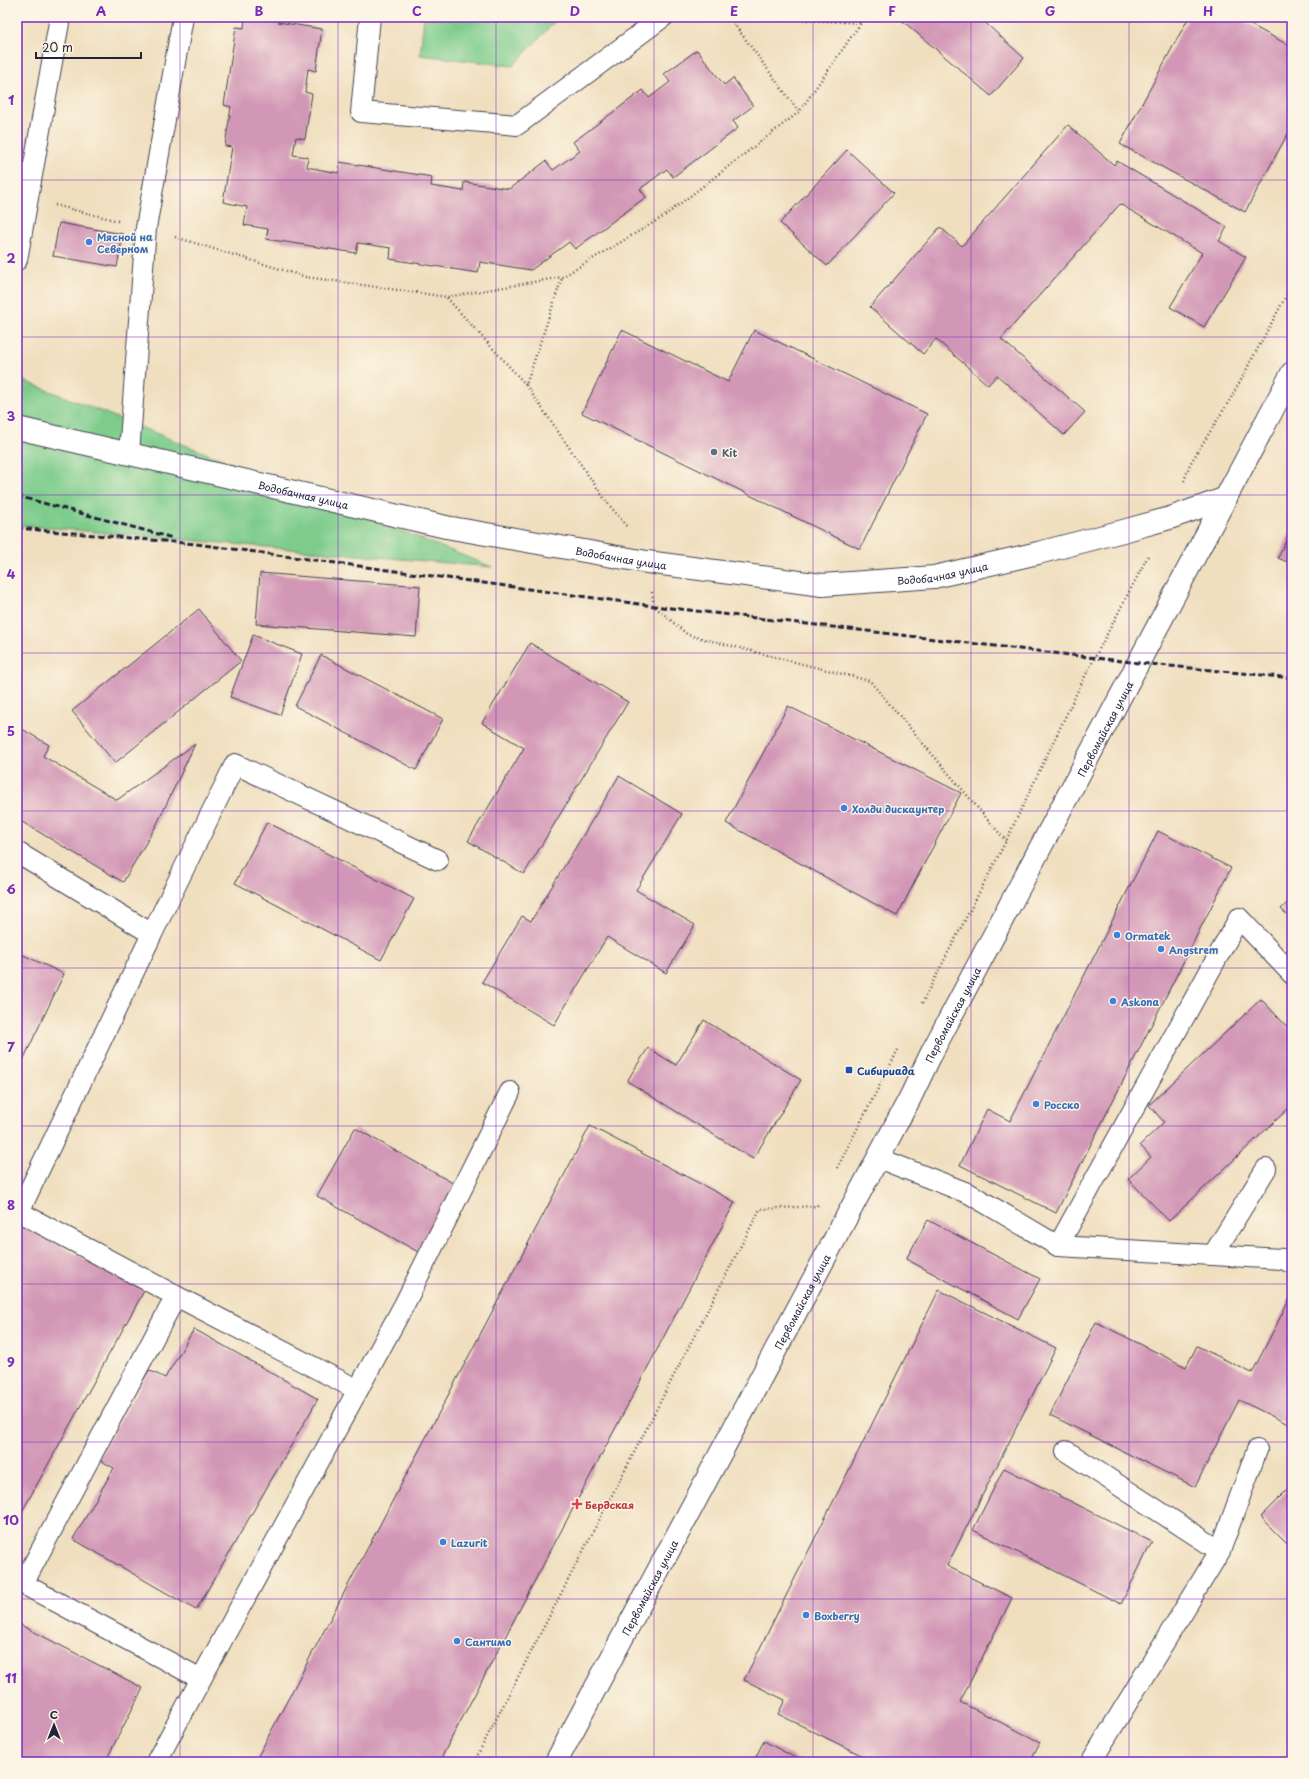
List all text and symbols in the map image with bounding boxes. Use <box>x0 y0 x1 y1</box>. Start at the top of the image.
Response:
text: A <box>96 1 106 20</box>
text: B <box>255 1 264 20</box>
text: C <box>412 1 422 20</box>
text: D <box>570 1 580 20</box>
text: E <box>730 1 738 20</box>
text: F <box>888 1 896 20</box>
text: G <box>1045 1 1055 20</box>
text: H <box>1203 1 1213 20</box>
scale bar <box>36 34 141 60</box>
text: 20 m <box>42 38 73 56</box>
text: 1 <box>8 90 14 109</box>
place label: Мясной на Северном <box>97 229 153 256</box>
marker: Мясной на Северном <box>84 237 94 247</box>
text: 2 <box>6 248 16 267</box>
text: 3 <box>7 406 16 425</box>
place label: Kit <box>722 445 737 460</box>
marker: Kit <box>709 447 719 457</box>
street label: Водобачная улица <box>257 476 351 512</box>
street label: Водобачная улица <box>574 542 668 572</box>
street label: Водобачная улица <box>896 557 990 587</box>
text: 4 <box>7 564 16 583</box>
street label: Первомайская улица <box>1073 677 1136 779</box>
text: 5 <box>7 721 15 740</box>
place label: Холди дискаунтер <box>852 801 944 817</box>
marker: Холди дискаунтер <box>839 803 849 813</box>
text: 6 <box>6 879 16 898</box>
place label: Ormatek <box>1125 928 1171 943</box>
marker: Ormatek <box>1112 930 1122 940</box>
place label: Angstrem <box>1169 942 1218 957</box>
marker: Angstrem <box>1156 944 1166 954</box>
street label: Первомайская улица <box>921 964 984 1065</box>
place label: Askona <box>1120 994 1159 1009</box>
marker: Askona <box>1108 996 1118 1006</box>
text: 7 <box>7 1037 15 1056</box>
place label: Сибириада <box>857 1063 915 1078</box>
marker: Сибириада <box>844 1065 854 1075</box>
place label: Росско <box>1044 1097 1079 1112</box>
marker: Росско <box>1031 1099 1041 1109</box>
text: 8 <box>7 1195 15 1214</box>
street label: Первомайская улица <box>770 1250 834 1352</box>
text: 9 <box>7 1352 15 1371</box>
place label: Бердская <box>585 1497 634 1512</box>
marker: Бердская <box>572 1499 582 1509</box>
text: 10 <box>3 1510 19 1529</box>
place label: Lazurit <box>451 1535 488 1550</box>
street label: Первомайская улица <box>618 1536 681 1638</box>
marker: Lazurit <box>438 1537 448 1547</box>
place label: Boxberry <box>814 1608 860 1623</box>
marker: Boxberry <box>801 1610 811 1620</box>
place label: Сантимо <box>465 1634 512 1649</box>
marker: Сантимо <box>452 1636 462 1646</box>
text: 11 <box>5 1668 17 1687</box>
north arrow <box>34 1705 74 1745</box>
text: С <box>50 1706 58 1723</box>

